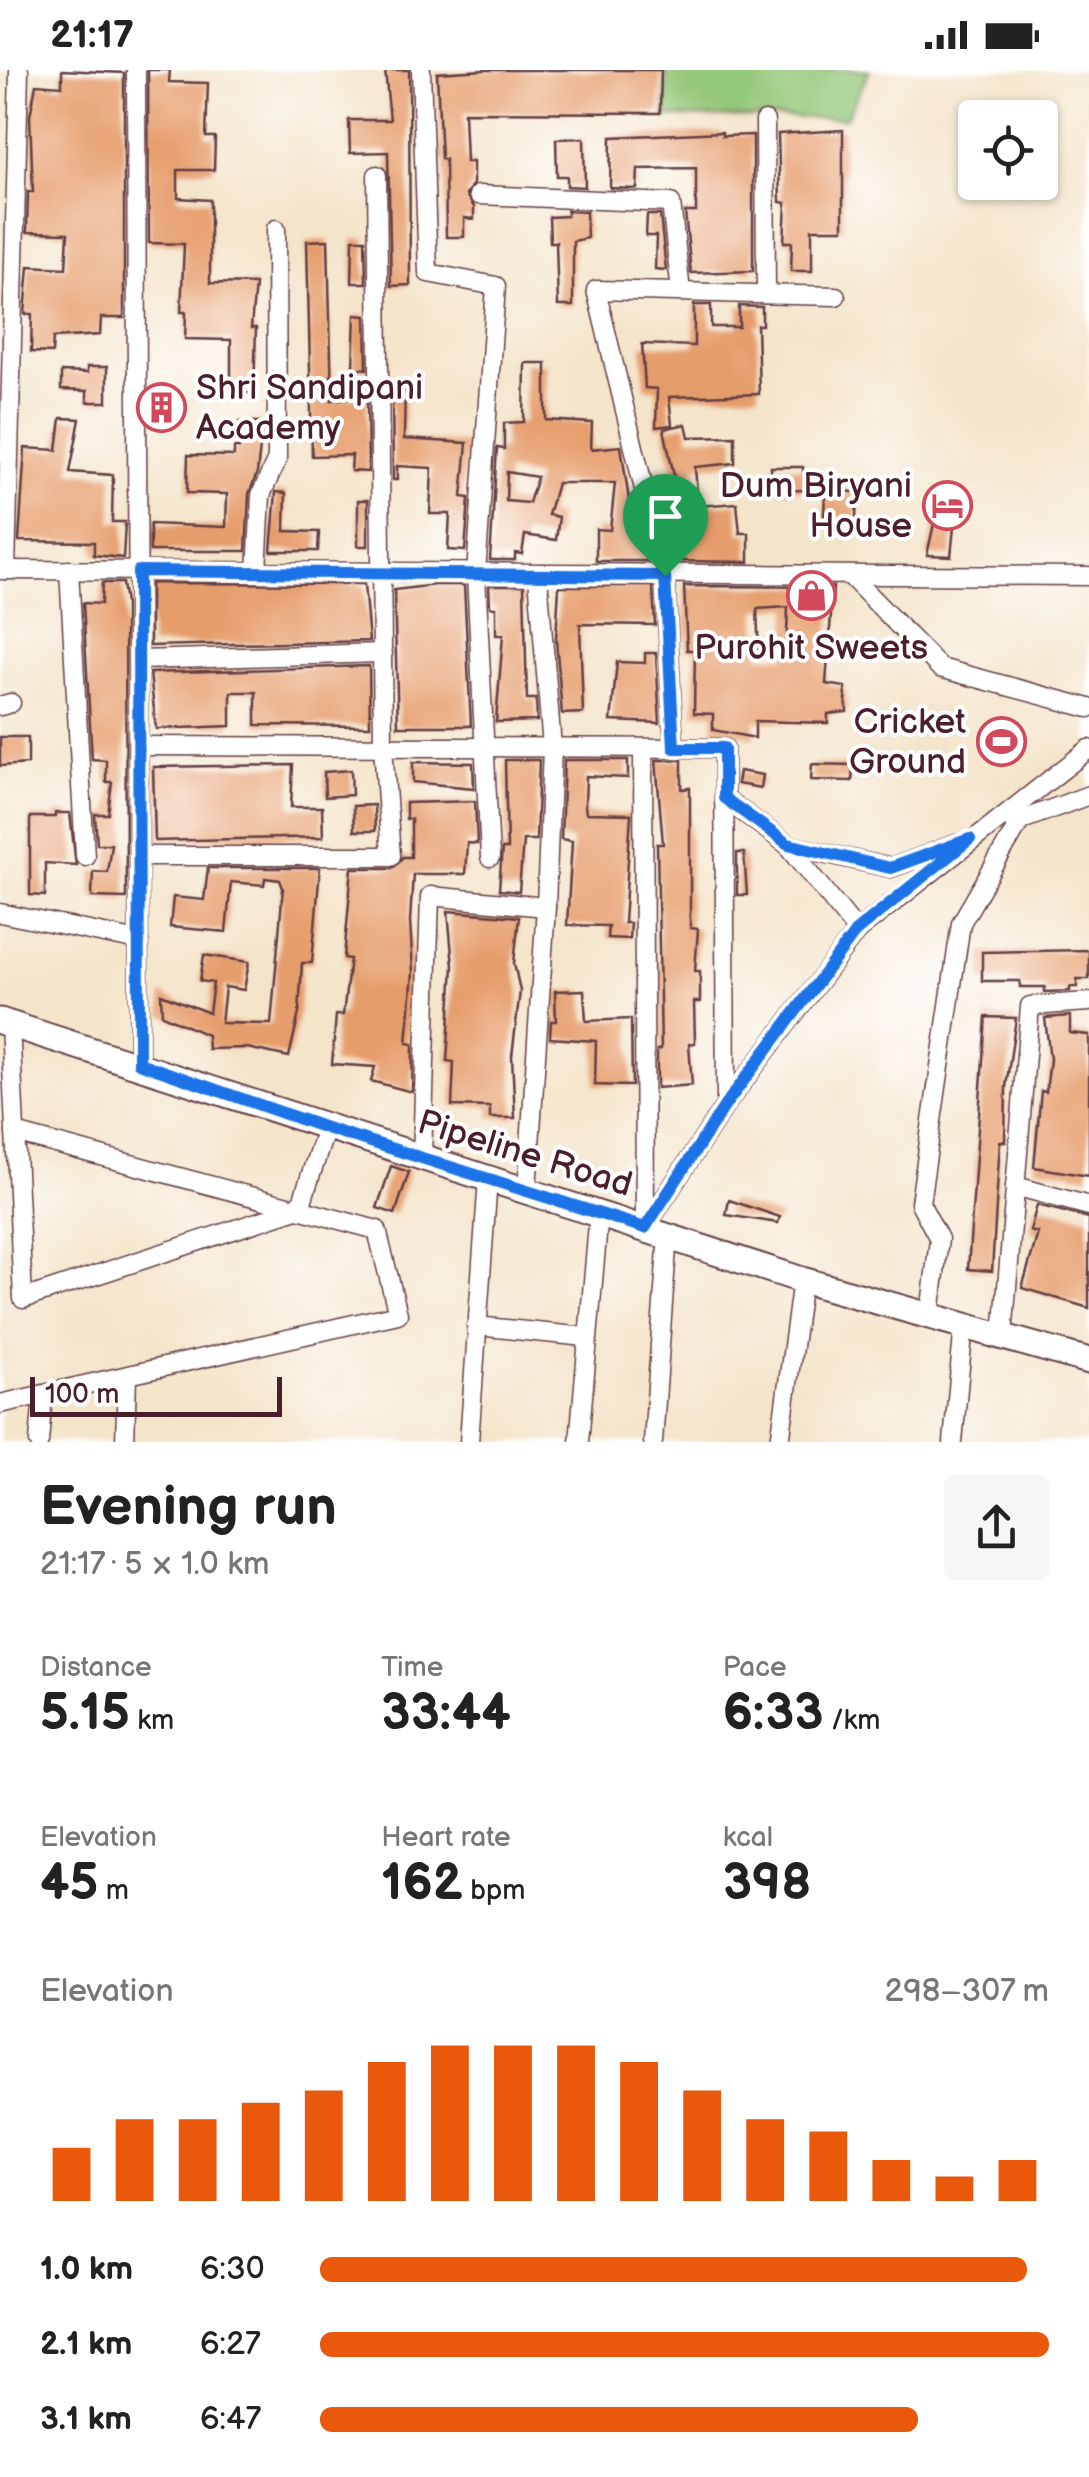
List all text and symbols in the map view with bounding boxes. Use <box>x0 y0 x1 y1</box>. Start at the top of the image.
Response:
text: 21:17 <box>50 13 134 58</box>
map controls <box>958 100 1058 200</box>
button: locate <box>958 100 1058 200</box>
place label: Shri Sandipani Academy <box>196 367 423 450</box>
building icon: Shri Sandipani Academy <box>135 382 187 434</box>
place label: Dum Biryani House <box>719 465 912 548</box>
pin <box>623 474 708 577</box>
hotel icon: Dum Biryani House <box>921 480 973 532</box>
icon: arrive <box>638 489 693 544</box>
shop icon: Purohit Sweets <box>785 570 837 622</box>
place label: Purohit Sweets <box>694 627 928 670</box>
place label: Cricket Ground <box>849 701 966 784</box>
sports icon: Cricket Ground <box>975 716 1027 768</box>
street label: Pipeline Road <box>413 1101 637 1207</box>
scale bar <box>30 1372 282 1416</box>
text: 100 m <box>45 1378 119 1411</box>
text: Evening run <box>40 1474 337 1541</box>
button: share <box>944 1475 1049 1580</box>
text: 21:17 · 5 × 1.0 km <box>40 1545 269 1584</box>
text: Distance <box>40 1651 152 1684</box>
text: Time <box>381 1651 443 1684</box>
text: Pace <box>723 1651 787 1684</box>
text: 5.15 <box>40 1684 130 1744</box>
text: 33:44 <box>381 1684 511 1744</box>
text: 6:33 <box>723 1684 823 1744</box>
text: km <box>130 1704 174 1737</box>
text: /km <box>823 1704 880 1737</box>
text: Elevation <box>40 1821 157 1854</box>
text: Heart rate <box>381 1821 511 1854</box>
text: kcal <box>723 1821 773 1854</box>
text: 45 <box>40 1854 98 1914</box>
text: 162 <box>381 1854 463 1914</box>
text: 398 <box>723 1854 811 1914</box>
text: m <box>98 1874 129 1907</box>
text: bpm <box>463 1874 525 1907</box>
text: Elevation <box>40 1972 173 2011</box>
text: 298–307 m <box>884 1972 1049 2011</box>
text: 1.0 km <box>40 2250 133 2289</box>
text: 6:30 <box>200 2250 265 2289</box>
text: 2.1 km <box>40 2325 132 2364</box>
text: 6:27 <box>200 2325 261 2364</box>
text: 3.1 km <box>40 2400 132 2439</box>
text: 6:47 <box>200 2400 261 2439</box>

